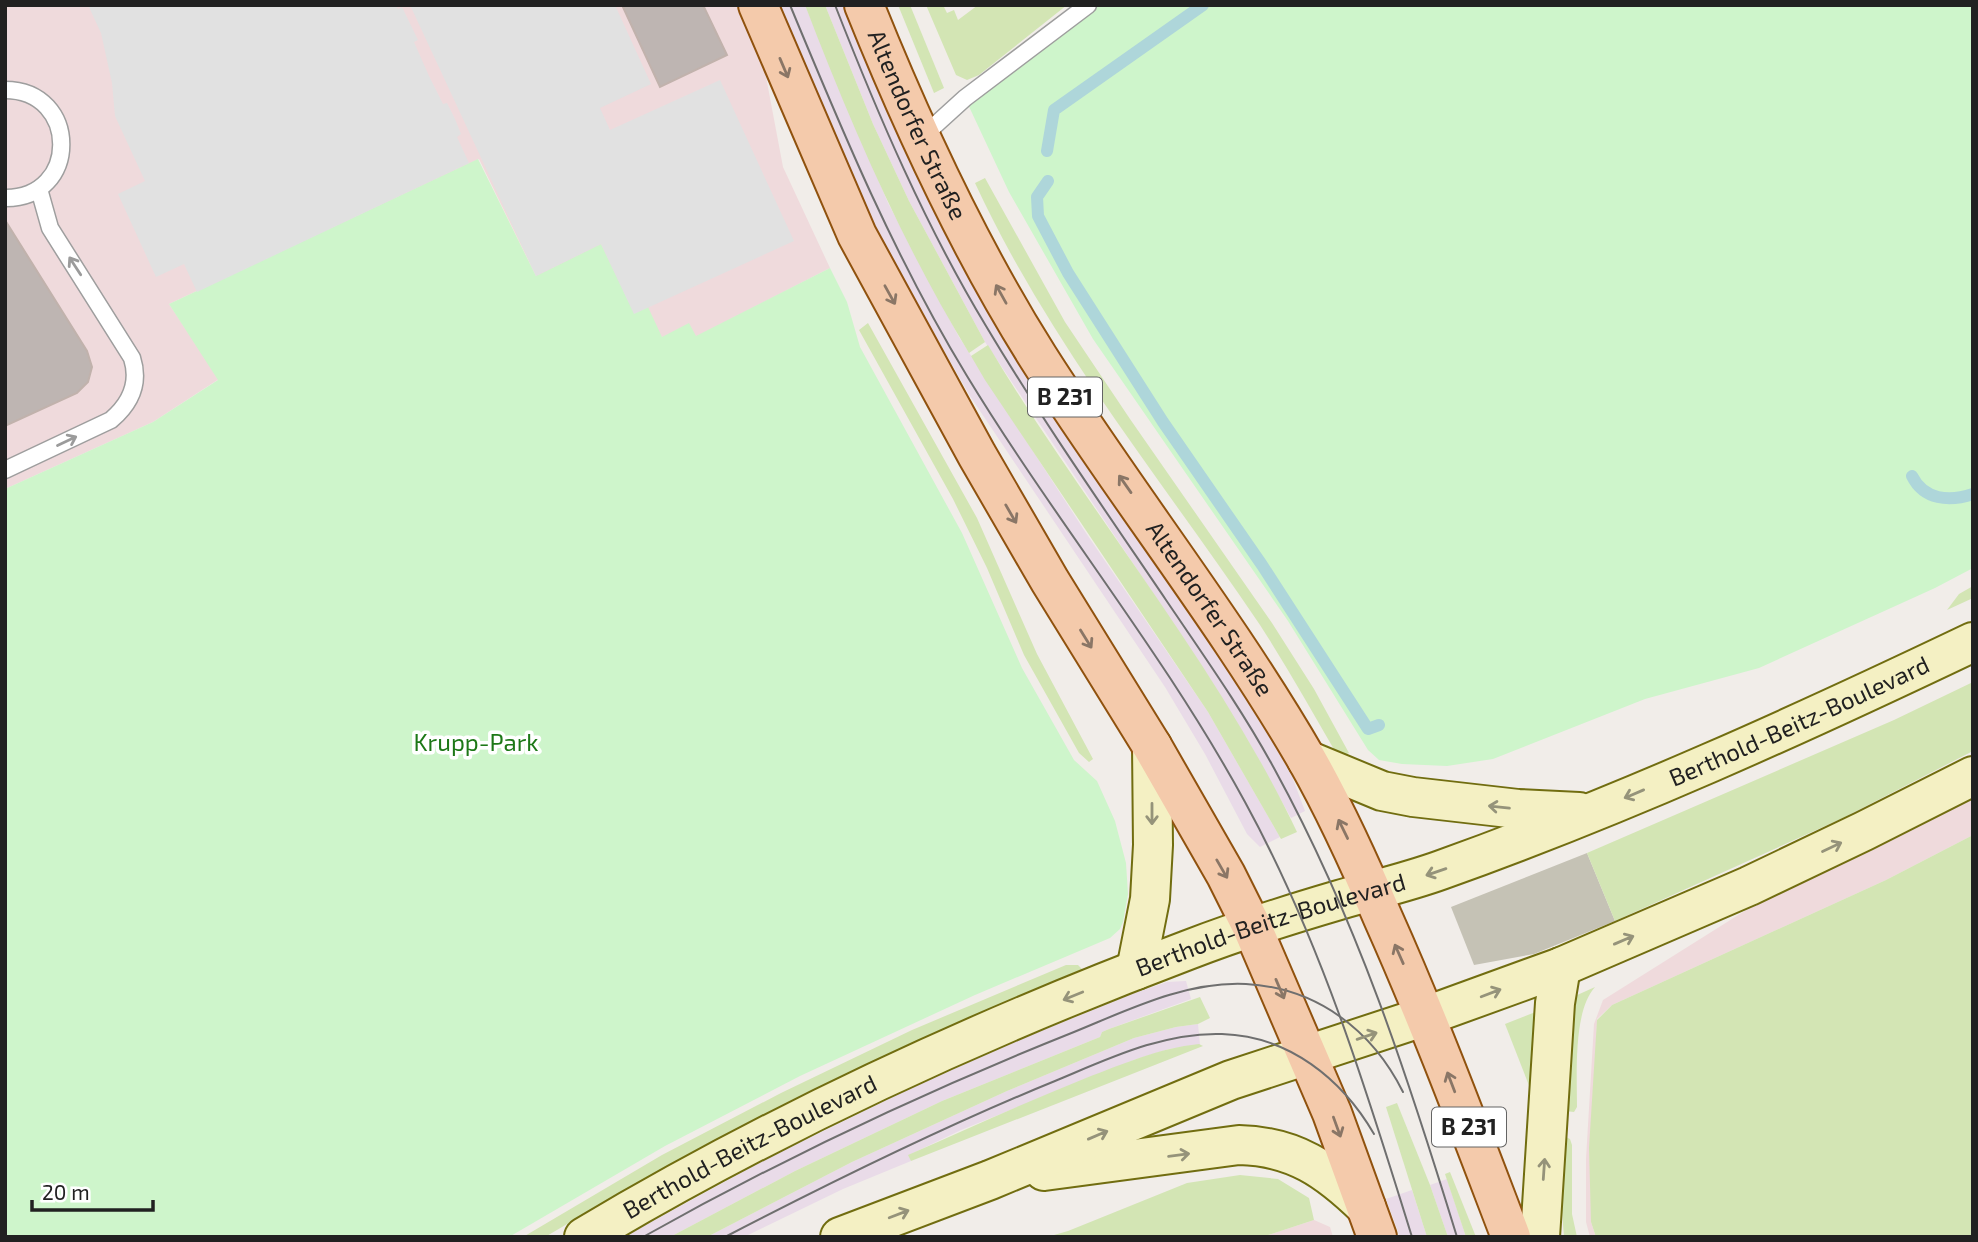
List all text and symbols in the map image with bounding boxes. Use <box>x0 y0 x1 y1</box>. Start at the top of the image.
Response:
street label: Altendorfer Straße <box>863 25 974 224</box>
one-way arrow <box>778 57 791 79</box>
one-way arrow <box>68 257 82 277</box>
one-way arrow <box>884 284 897 305</box>
one-way arrow <box>994 284 1008 304</box>
road number: B 231 <box>1028 378 1102 416</box>
one-way arrow <box>56 434 77 447</box>
one-way arrow <box>1118 475 1132 494</box>
one-way arrow <box>1004 503 1018 523</box>
street label: Altendorfer Straße <box>1141 515 1280 701</box>
one-way arrow <box>1079 629 1093 649</box>
street label: Berthold-Beitz-Boulevard <box>1664 649 1934 792</box>
park label: Krupp-Park <box>413 727 539 756</box>
one-way arrow <box>1624 789 1646 802</box>
one-way arrow <box>1488 800 1510 813</box>
one-way arrow <box>1146 802 1159 825</box>
one-way arrow <box>1335 819 1349 840</box>
one-way arrow <box>1820 840 1842 853</box>
one-way arrow <box>1216 858 1229 879</box>
street label: Berthold-Beitz-Boulevard <box>1131 866 1409 982</box>
one-way arrow <box>1425 867 1447 879</box>
one-way arrow <box>1613 933 1634 946</box>
one-way arrow <box>1392 944 1405 965</box>
one-way arrow <box>1274 978 1287 1000</box>
one-way arrow <box>1479 986 1501 999</box>
one-way arrow <box>1062 991 1084 1004</box>
one-way arrow <box>1356 1029 1378 1041</box>
street label: Berthold-Beitz-Boulevard <box>617 1068 881 1224</box>
one-way arrow <box>1444 1071 1457 1093</box>
road number: B 231 <box>1432 1108 1506 1146</box>
one-way arrow <box>1332 1115 1344 1137</box>
one-way arrow <box>1087 1127 1108 1140</box>
one-way arrow <box>1167 1148 1189 1161</box>
one-way arrow <box>1538 1158 1551 1180</box>
scale bar <box>32 1168 152 1212</box>
text: 20 m <box>42 1179 90 1204</box>
one-way arrow <box>887 1207 909 1219</box>

